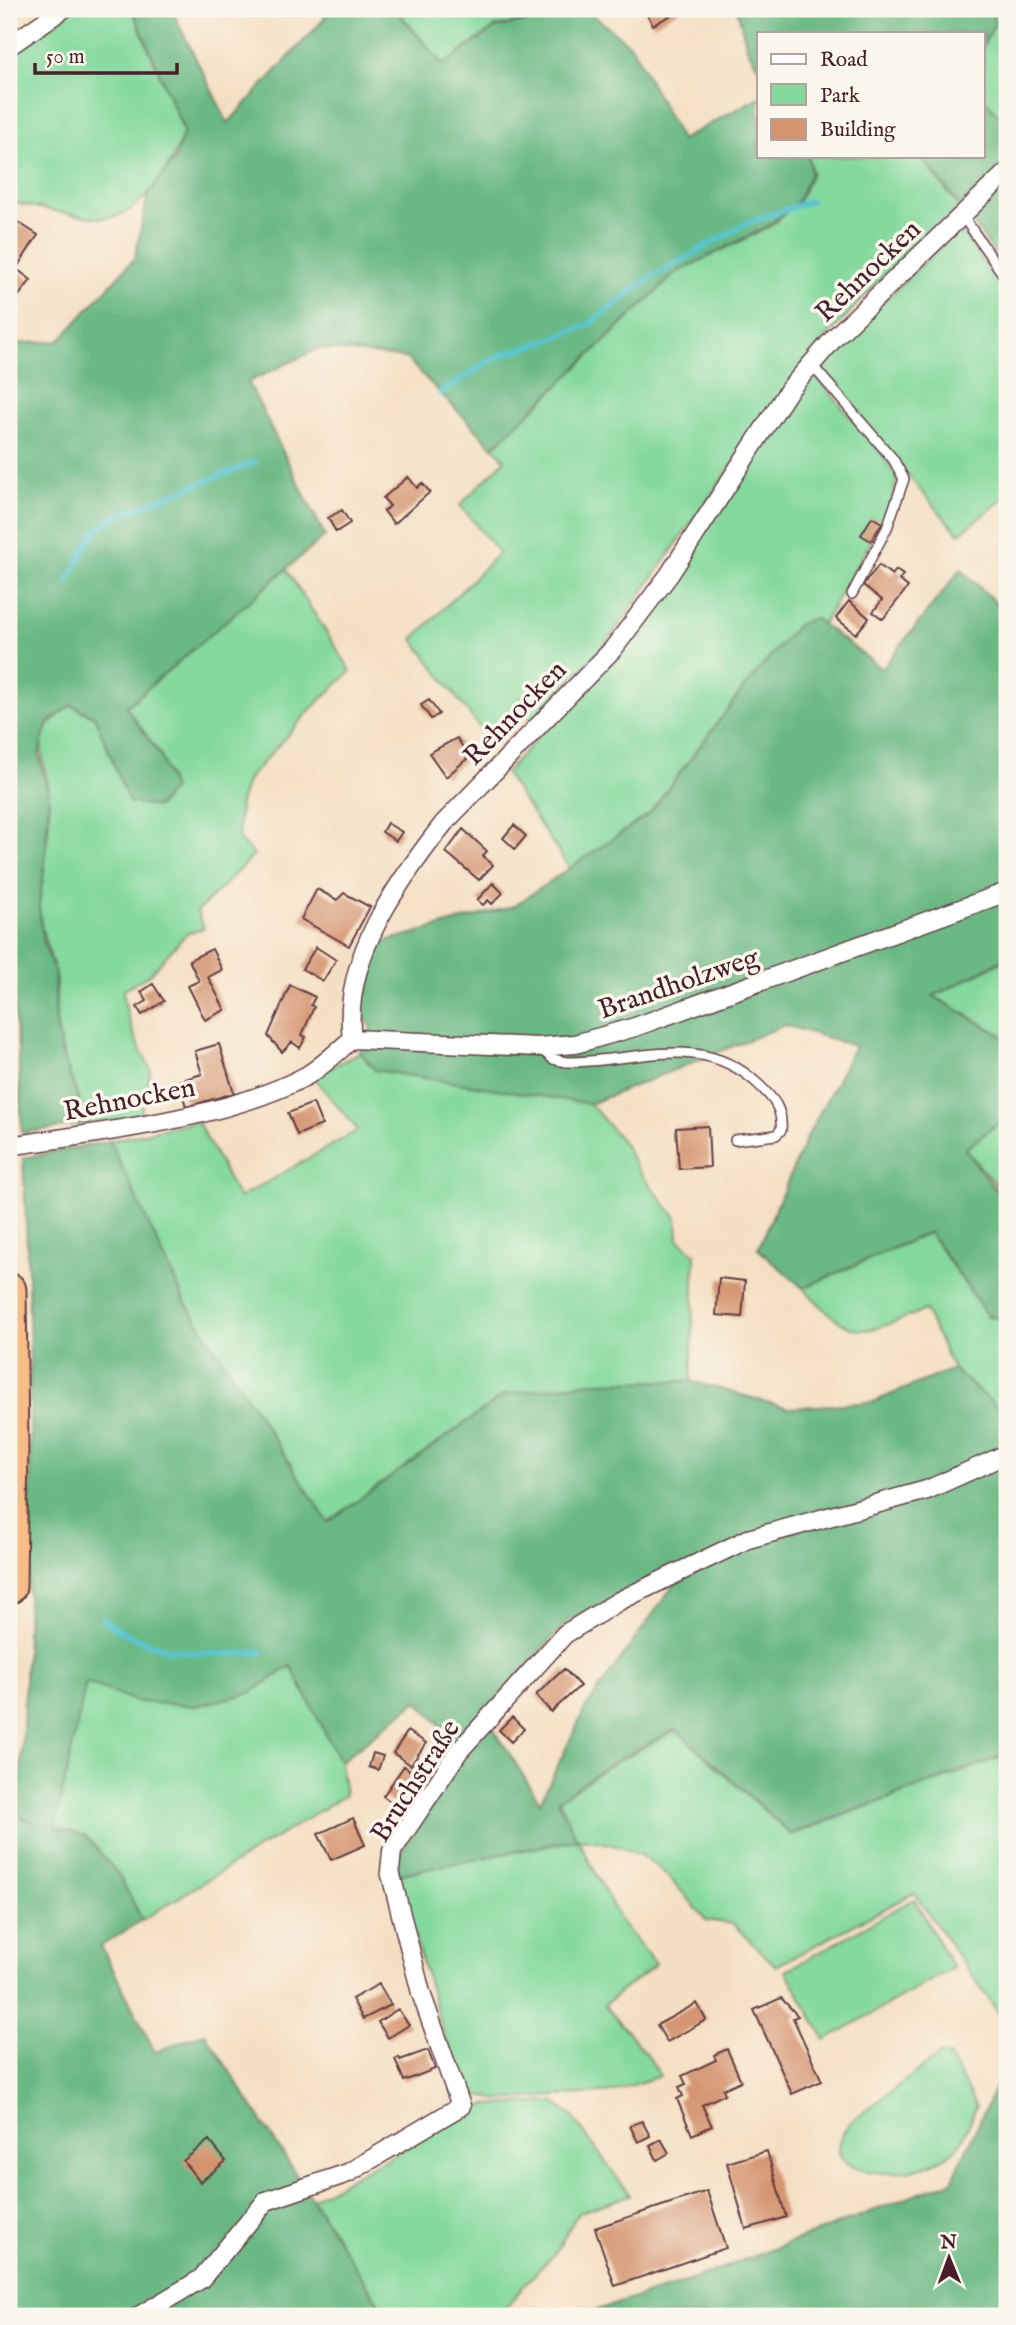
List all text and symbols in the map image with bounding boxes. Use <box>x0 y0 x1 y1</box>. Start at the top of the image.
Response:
scale bar <box>35 32 177 76</box>
legend <box>757 32 984 158</box>
text: 50 m <box>46 44 85 71</box>
text: Road <box>820 47 868 74</box>
text: Park <box>820 83 861 110</box>
text: Building <box>820 117 896 144</box>
street label: Rehnocken <box>809 213 929 331</box>
street label: Rehnocken <box>457 654 575 774</box>
street label: Brandholzweg <box>594 940 764 1028</box>
street label: Rehnocken <box>61 1071 198 1130</box>
street label: Bruchstraße <box>363 1713 469 1849</box>
north arrow <box>914 2224 984 2294</box>
text: N <box>939 2231 958 2255</box>

